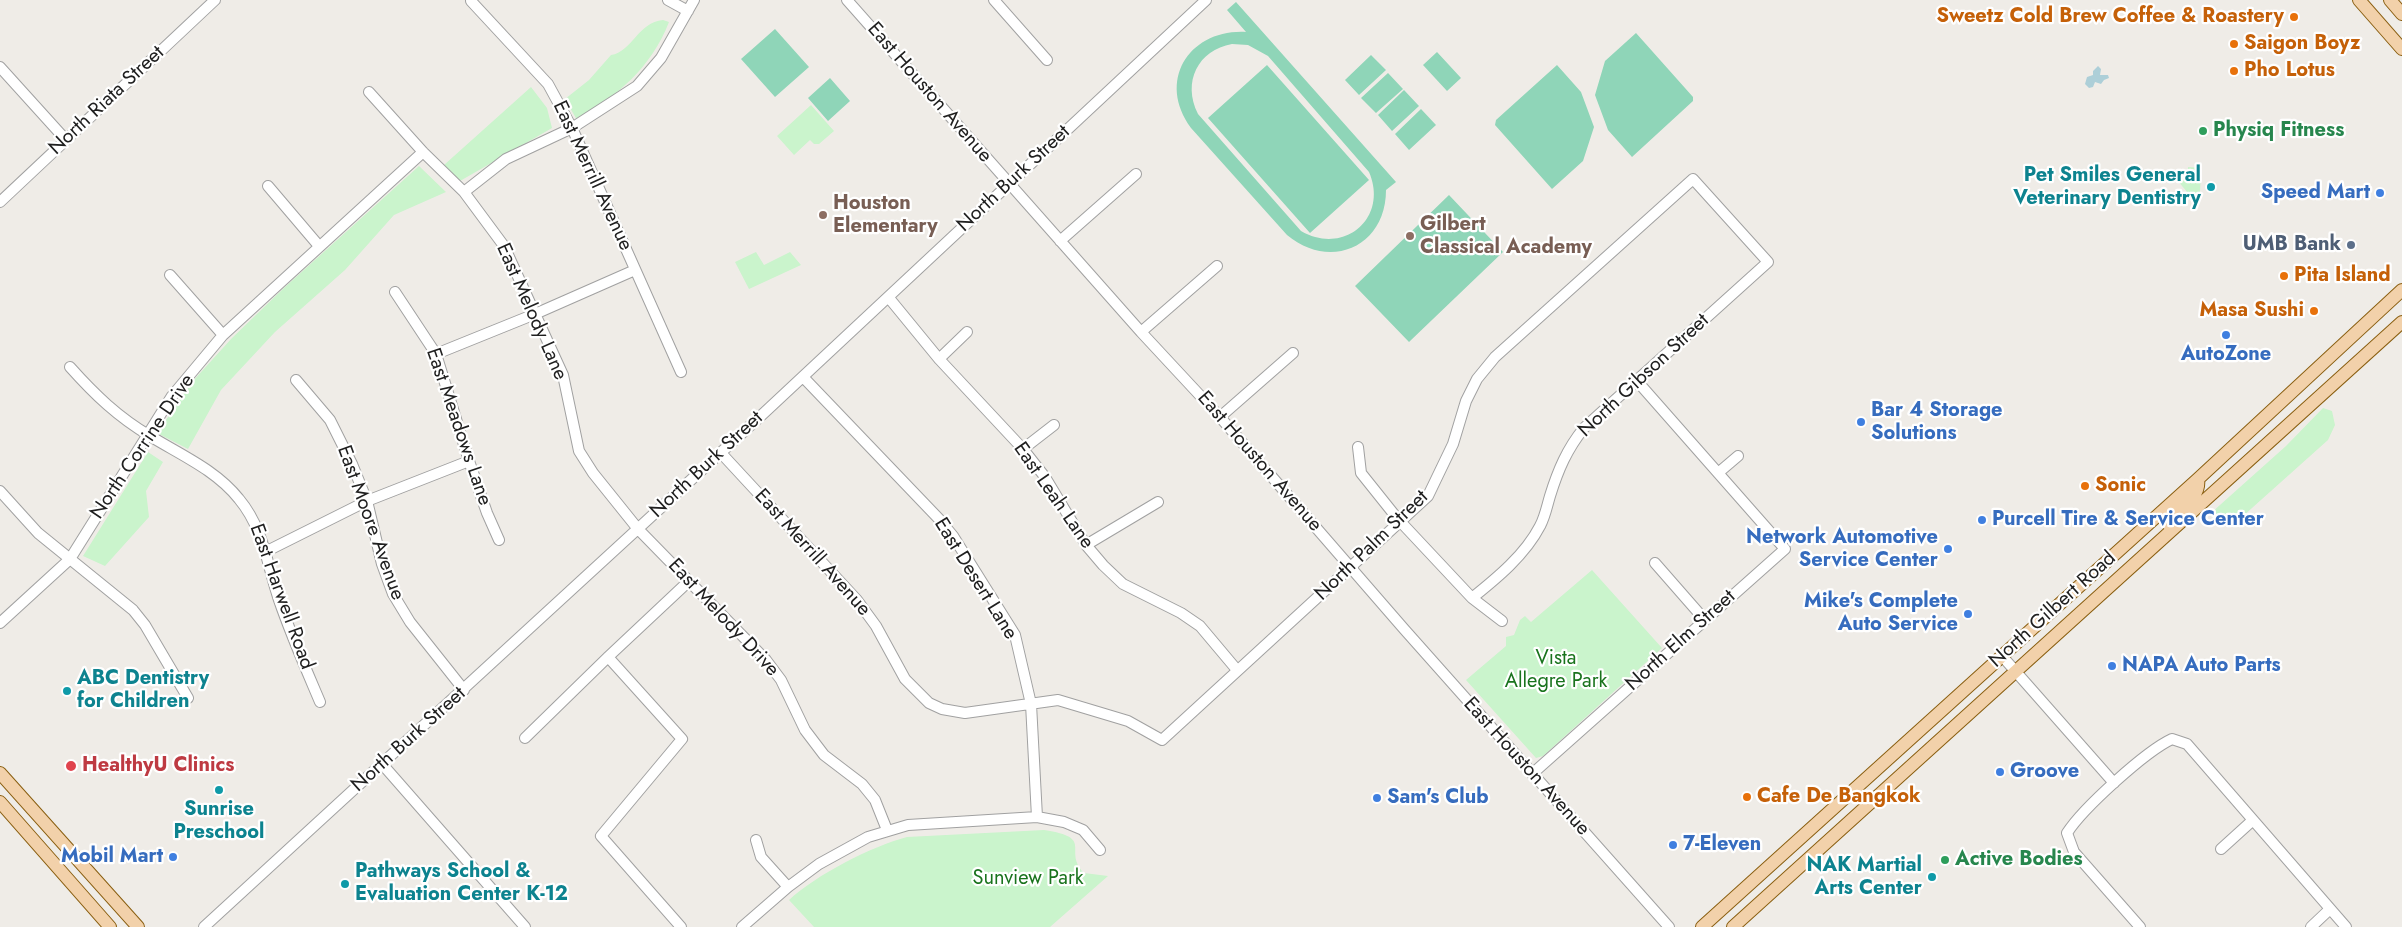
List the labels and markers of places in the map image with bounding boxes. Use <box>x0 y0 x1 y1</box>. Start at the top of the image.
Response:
place label: Sweetz Cold Brew Coffee & Roastery <box>1936 5 2284 29</box>
marker: Sweetz Cold Brew Coffee & Roastery <box>2288 11 2300 23</box>
place label: Saigon Boyz <box>2244 32 2361 56</box>
marker: Saigon Boyz <box>2228 38 2240 50</box>
place label: Pho Lotus <box>2244 59 2335 83</box>
marker: Pho Lotus <box>2228 65 2240 77</box>
place label: Physiq Fitness <box>2213 119 2344 143</box>
marker: Physiq Fitness <box>2197 125 2209 137</box>
place label: Pet Smiles General Veterinary Dentistry <box>2013 164 2201 211</box>
marker: Pet Smiles General Veterinary Dentistry <box>2205 181 2217 193</box>
place label: Speed Mart <box>2261 181 2370 205</box>
marker: Speed Mart <box>2374 187 2386 199</box>
place label: Houston Elementary <box>833 192 938 239</box>
marker: Houston Elementary <box>817 209 829 221</box>
place label: Gilbert Classical Academy <box>1420 213 1592 260</box>
marker: Gilbert Classical Academy <box>1404 230 1416 242</box>
place label: UMB Bank <box>2243 233 2341 257</box>
marker: UMB Bank <box>2345 239 2357 251</box>
place label: Pita Island <box>2294 264 2391 288</box>
marker: Pita Island <box>2278 270 2290 282</box>
place label: Masa Sushi <box>2199 299 2304 323</box>
marker: Masa Sushi <box>2308 305 2320 317</box>
marker: AutoZone <box>2220 329 2232 341</box>
place label: AutoZone <box>2181 343 2271 367</box>
place label: Bar 4 Storage Solutions <box>1871 399 2003 446</box>
marker: Bar 4 Storage Solutions <box>1855 416 1867 428</box>
place label: Sonic <box>2095 474 2146 498</box>
marker: Sonic <box>2079 480 2091 492</box>
place label: Purcell Tire & Service Center <box>1992 508 2264 532</box>
marker: Purcell Tire & Service Center <box>1976 514 1988 526</box>
place label: Network Automotive Service Center <box>1746 526 1938 573</box>
marker: Network Automotive Service Center <box>1942 543 1954 555</box>
place label: Mike's Complete Auto Service <box>1804 590 1958 637</box>
marker: Mike's Complete Auto Service <box>1962 608 1974 620</box>
place label: NAPA Auto Parts <box>2122 654 2281 678</box>
marker: NAPA Auto Parts <box>2106 660 2118 672</box>
place label: ABC Dentistry for Children <box>77 667 209 714</box>
marker: ABC Dentistry for Children <box>61 685 73 697</box>
place label: HealthyU Clinics <box>82 754 234 778</box>
marker: HealthyU Clinics <box>64 759 78 773</box>
place label: Groove <box>2010 760 2079 784</box>
marker: Groove <box>1994 766 2006 778</box>
marker: Sunrise Preschool <box>213 784 225 796</box>
place label: Cafe De Bangkok <box>1757 785 1921 809</box>
place label: Sam's Club <box>1387 786 1489 810</box>
marker: Cafe De Bangkok <box>1741 791 1753 803</box>
marker: Sam's Club <box>1371 792 1383 804</box>
place label: Sunrise Preschool <box>174 798 264 845</box>
place label: 7-Eleven <box>1683 833 1761 857</box>
marker: 7-Eleven <box>1667 839 1679 851</box>
place label: Mobil Mart <box>61 845 163 869</box>
place label: Active Bodies <box>1955 848 2083 872</box>
marker: Mobil Mart <box>167 851 179 863</box>
place label: NAK Martial Arts Center <box>1807 854 1922 901</box>
marker: Active Bodies <box>1939 854 1951 866</box>
place label: Pathways School & Evaluation Center K-12 <box>355 860 568 907</box>
marker: NAK Martial Arts Center <box>1926 871 1938 883</box>
marker: Pathways School & Evaluation Center K-12 <box>339 878 351 890</box>

